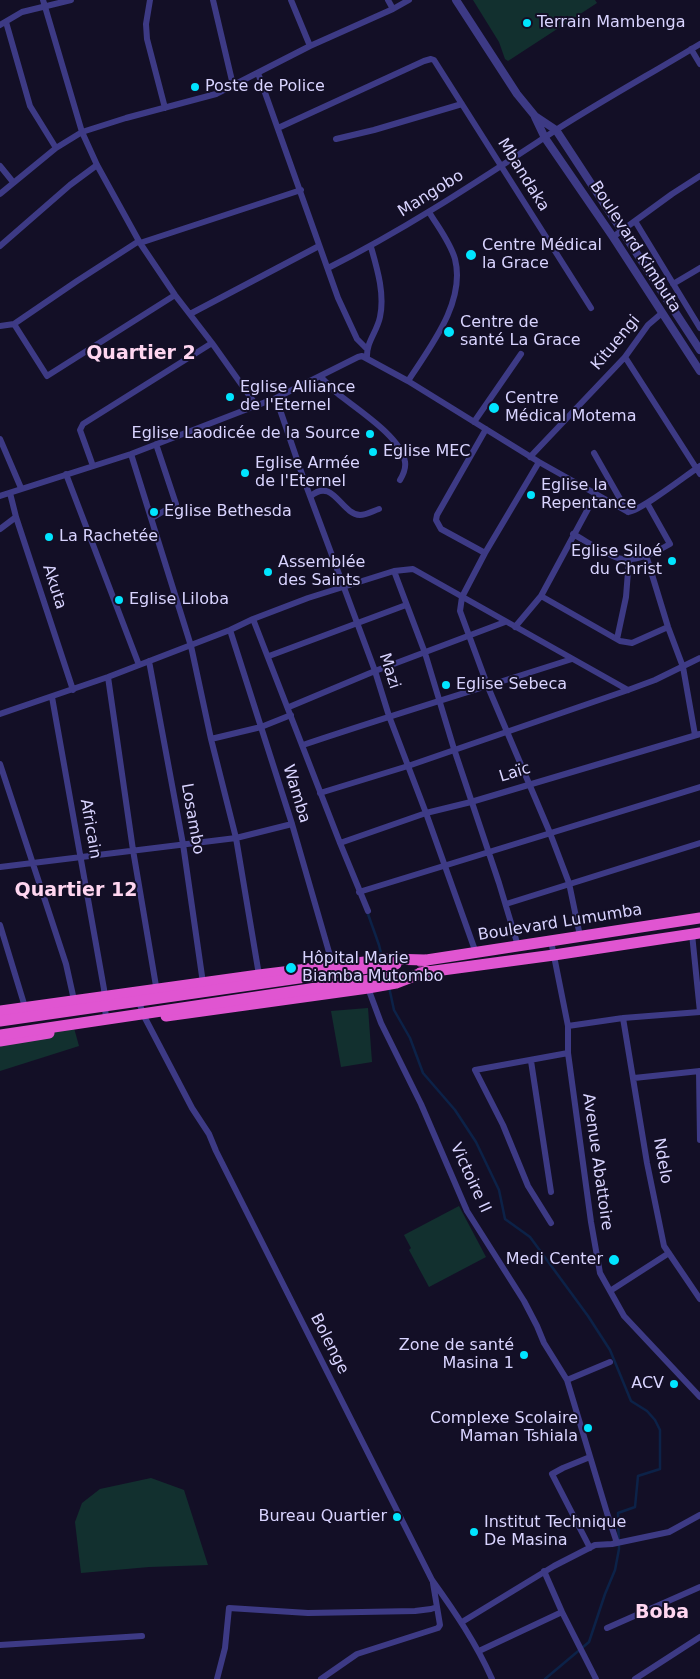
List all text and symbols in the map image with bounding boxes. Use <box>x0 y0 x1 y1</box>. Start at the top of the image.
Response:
place label: Terrain Mambenga <box>537 13 686 33</box>
marker: Terrain Mambenga <box>521 17 533 29</box>
place label: Poste de Police <box>205 77 325 97</box>
marker: Poste de Police <box>189 81 201 93</box>
street label: Mbandaka <box>493 135 553 215</box>
street label: Mangobo <box>395 166 467 222</box>
street label: Boulevard Kimbuta <box>585 178 685 316</box>
place label: Centre Médical la Grace <box>482 236 602 274</box>
marker: Centre Médical la Grace <box>464 248 478 262</box>
street label: Kituengi <box>587 312 645 374</box>
place label: Centre de santé La Grace <box>460 313 581 351</box>
marker: Centre de santé La Grace <box>442 325 456 339</box>
district label: Quartier 2 <box>86 343 196 365</box>
place label: Eglise Alliance de l'Eternel <box>240 378 355 416</box>
place label: Centre Médical Motema <box>505 389 636 427</box>
marker: Eglise Alliance de l'Eternel <box>224 391 236 403</box>
marker: Centre Médical Motema <box>487 401 501 415</box>
place label: Eglise Laodicée de la Source <box>132 424 360 444</box>
marker: Eglise Laodicée de la Source <box>364 428 376 440</box>
place label: Eglise MEC <box>383 442 471 462</box>
marker: Eglise MEC <box>367 446 379 458</box>
place label: Eglise Armée de l'Eternel <box>255 454 360 492</box>
marker: Eglise Armée de l'Eternel <box>239 467 251 479</box>
place label: Eglise la Repentance <box>541 476 636 514</box>
marker: Eglise la Repentance <box>525 489 537 501</box>
place label: Eglise Bethesda <box>164 502 292 522</box>
marker: Eglise Bethesda <box>148 506 160 518</box>
place label: La Rachetée <box>59 527 158 547</box>
marker: La Rachetée <box>43 531 55 543</box>
place label: Eglise Siloé du Christ <box>571 542 662 580</box>
place label: Assemblée des Saints <box>278 553 365 591</box>
marker: Eglise Siloé du Christ <box>666 555 678 567</box>
street label: Akuta <box>38 562 70 612</box>
marker: Assemblée des Saints <box>262 566 274 578</box>
place label: Eglise Liloba <box>129 590 229 610</box>
marker: Eglise Liloba <box>113 594 125 606</box>
street label: Mazi <box>374 651 404 691</box>
place label: Eglise Sebeca <box>456 675 567 695</box>
marker: Eglise Sebeca <box>440 679 452 691</box>
street label: Laïc <box>497 759 533 787</box>
street label: Wamba <box>278 762 314 826</box>
street label: Losambo <box>176 782 208 856</box>
street label: Africain <box>75 798 105 860</box>
district label: Quartier 12 <box>15 880 137 902</box>
street label: Boulevard Lumumba <box>476 901 644 945</box>
place label: Hôpital Marie Biamba Mutombo <box>302 949 443 987</box>
marker: Hôpital Marie Biamba Mutombo <box>284 961 298 975</box>
street label: Avenue Abattoire <box>578 1092 616 1232</box>
street label: Ndelo <box>649 1137 675 1185</box>
street label: Victoire II <box>445 1140 495 1216</box>
place label: Medi Center <box>506 1250 603 1270</box>
marker: Medi Center <box>607 1253 621 1267</box>
street label: Bolenge <box>306 1311 352 1377</box>
place label: Zone de santé Masina 1 <box>399 1336 514 1374</box>
marker: Zone de santé Masina 1 <box>518 1349 530 1361</box>
place label: ACV <box>631 1374 664 1394</box>
marker: ACV <box>668 1378 680 1390</box>
place label: Complexe Scolaire Maman Tshiala <box>430 1409 578 1447</box>
marker: Complexe Scolaire Maman Tshiala <box>582 1422 594 1434</box>
place label: Bureau Quartier <box>259 1507 387 1527</box>
marker: Bureau Quartier <box>391 1511 403 1523</box>
place label: Institut Technique De Masina <box>484 1513 626 1551</box>
marker: Institut Technique De Masina <box>468 1526 480 1538</box>
district label: Boba <box>635 1602 689 1624</box>

